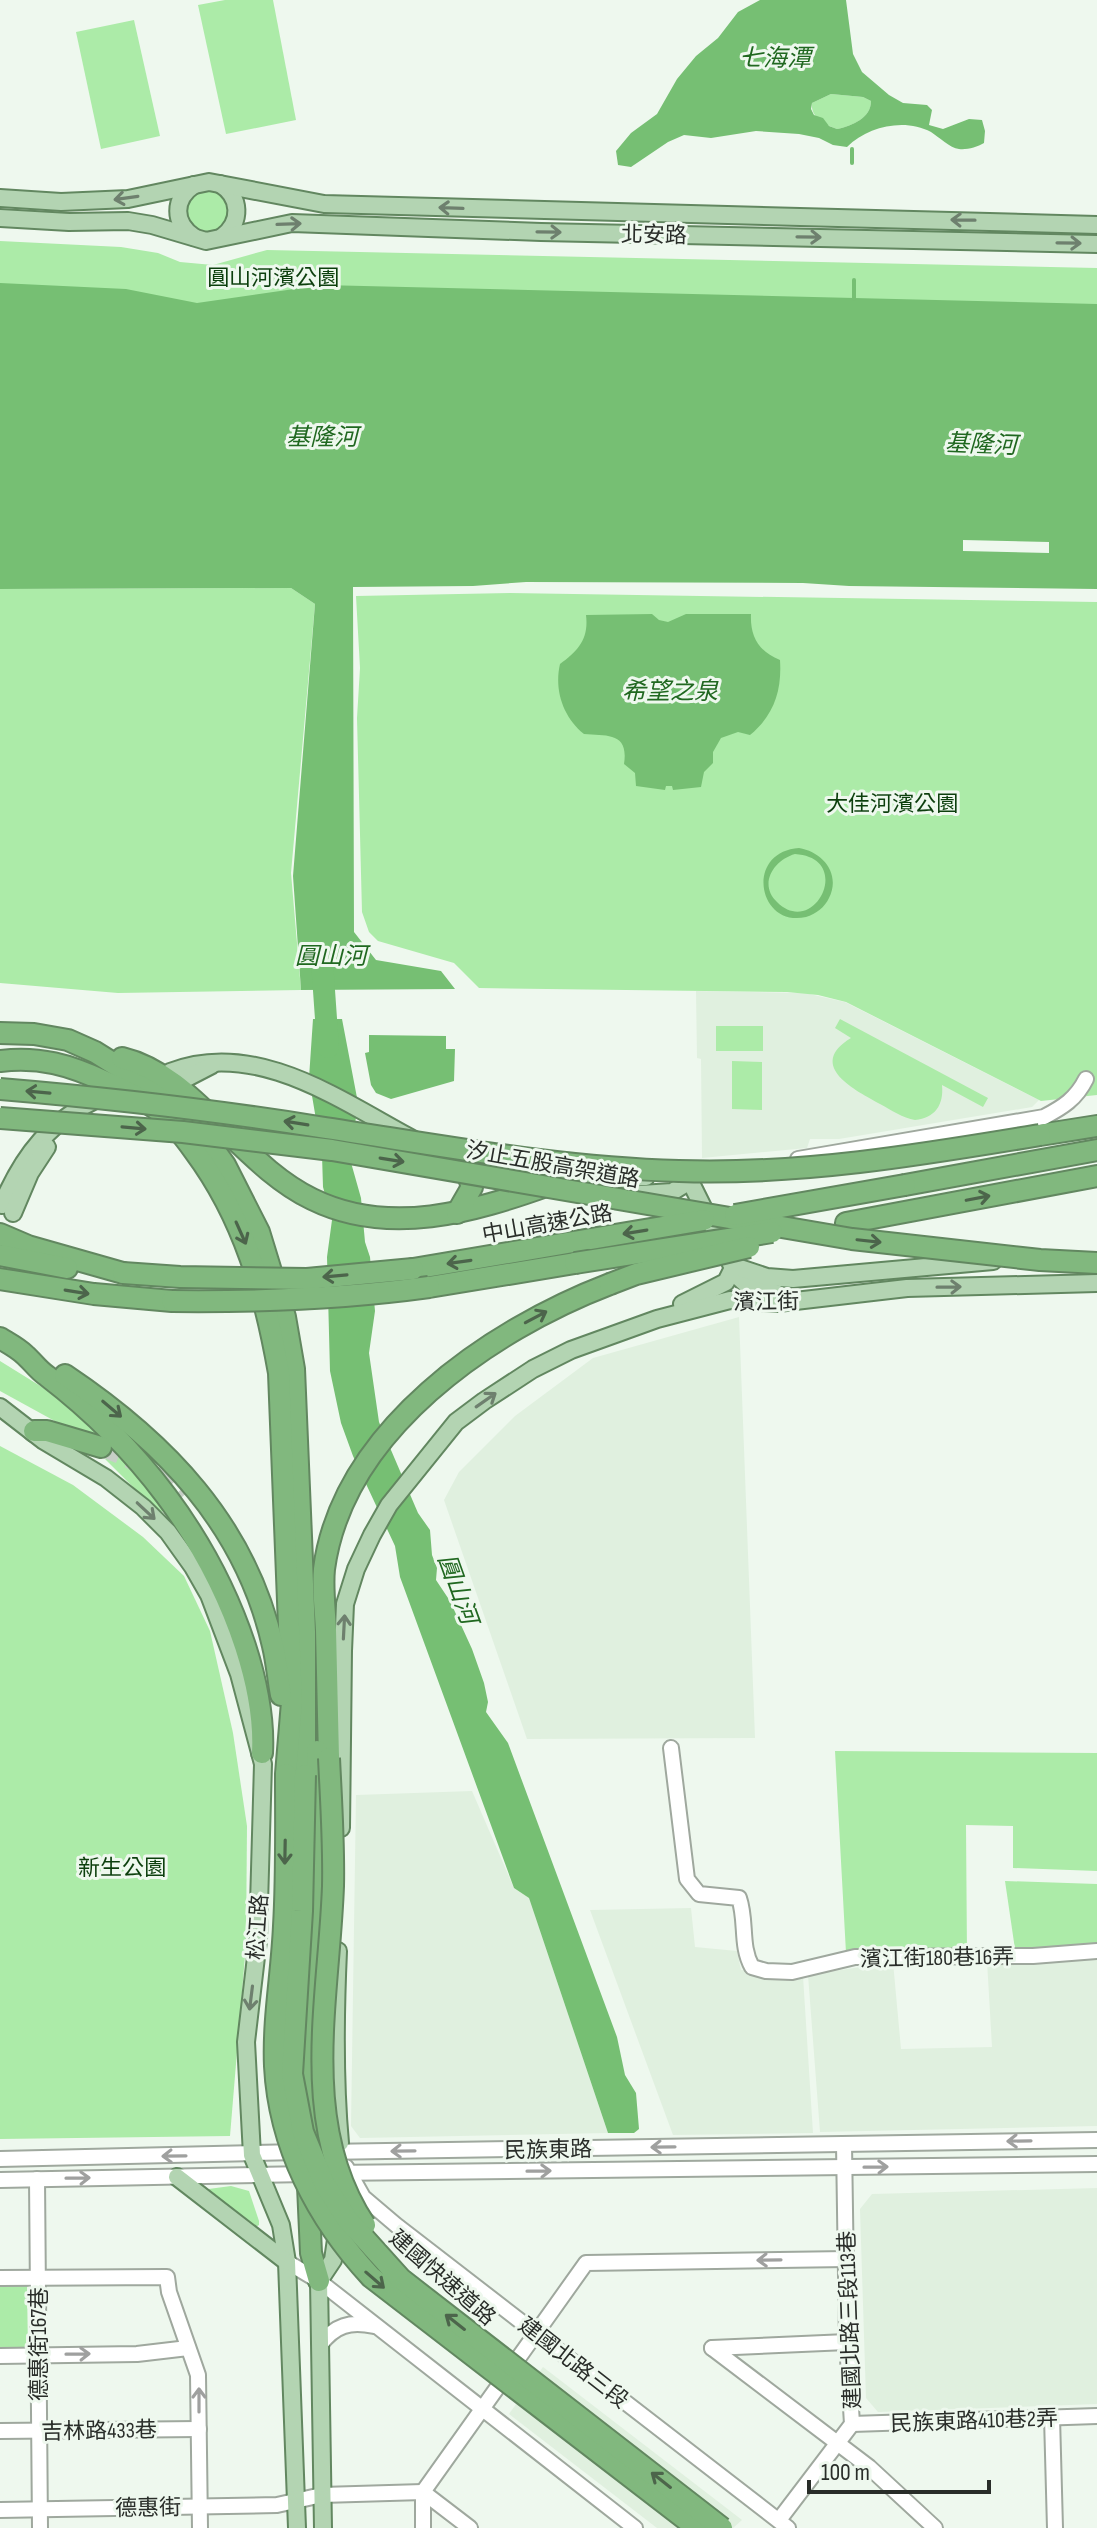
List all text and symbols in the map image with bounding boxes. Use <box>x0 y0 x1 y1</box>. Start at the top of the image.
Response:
water label: 七海潭 <box>739 44 815 73</box>
one-way arrow <box>113 191 139 206</box>
one-way arrow <box>438 201 465 216</box>
one-way arrow <box>950 213 977 228</box>
one-way arrow <box>275 216 302 231</box>
street label: 北安路 <box>621 221 687 250</box>
one-way arrow <box>535 225 562 240</box>
one-way arrow <box>795 230 822 245</box>
one-way arrow <box>1055 235 1082 250</box>
park label: 圓山河濱公園 <box>207 265 339 292</box>
water label: 基隆河 <box>286 423 362 452</box>
water label: 基隆河 <box>944 429 1021 460</box>
water label: 希望之泉 <box>622 677 719 706</box>
park label: 大佳河濱公園 <box>826 791 958 818</box>
water label: 圓山河 <box>295 942 371 971</box>
one-way arrow <box>25 1084 52 1099</box>
one-way arrow <box>284 1115 309 1130</box>
one-way arrow <box>120 1120 147 1135</box>
street label: 汐止五股高架道路 <box>464 1137 642 1194</box>
one-way arrow <box>378 1153 404 1168</box>
one-way arrow <box>965 1190 990 1205</box>
street label: 中山高速公路 <box>480 1200 615 1249</box>
one-way arrow <box>235 1220 250 1245</box>
one-way arrow <box>623 1225 648 1240</box>
one-way arrow <box>855 1233 882 1248</box>
one-way arrow <box>447 1255 472 1270</box>
one-way arrow <box>322 1269 349 1284</box>
one-way arrow <box>935 1279 962 1295</box>
one-way arrow <box>64 1285 89 1300</box>
street label: 濱江街 <box>733 1288 799 1317</box>
one-way arrow <box>523 1309 547 1325</box>
one-way arrow <box>475 1392 497 1408</box>
one-way arrow <box>102 1400 122 1418</box>
one-way arrow <box>136 1502 156 1520</box>
water label: 圓山河 <box>432 1550 485 1632</box>
one-way arrow <box>337 1614 352 1641</box>
one-way arrow <box>278 1838 293 1865</box>
park label: 新生公園 <box>78 1855 166 1882</box>
street label: 松江路 <box>243 1893 274 1961</box>
street label: 濱江街180巷16弄 <box>860 1944 1015 1973</box>
one-way arrow <box>244 1984 259 2011</box>
one-way arrow <box>1006 2133 1033 2149</box>
street label: 民族東路 <box>504 2136 592 2165</box>
one-way arrow <box>650 2139 677 2155</box>
one-way arrow <box>390 2143 417 2159</box>
one-way arrow <box>161 2148 188 2164</box>
one-way arrow <box>862 2160 889 2175</box>
one-way arrow <box>525 2163 552 2179</box>
one-way arrow <box>64 2171 91 2186</box>
street label: 建國快速道路 <box>383 2225 501 2332</box>
street label: 建國北路三段113巷 <box>834 2230 867 2410</box>
one-way arrow <box>756 2253 783 2268</box>
one-way arrow <box>365 2271 385 2289</box>
street label: 德惠街167巷 <box>26 2287 53 2401</box>
street label: 建國北路三段 <box>513 2312 633 2414</box>
one-way arrow <box>445 2313 466 2330</box>
one-way arrow <box>64 2347 91 2362</box>
one-way arrow <box>191 2387 207 2414</box>
street label: 民族東路410巷2弄 <box>890 2405 1058 2438</box>
street label: 吉林路433巷 <box>41 2417 157 2446</box>
scale bar <box>809 2444 989 2494</box>
text: 100 m <box>821 2458 870 2487</box>
one-way arrow <box>651 2472 672 2489</box>
street label: 德惠街 <box>115 2494 181 2523</box>

